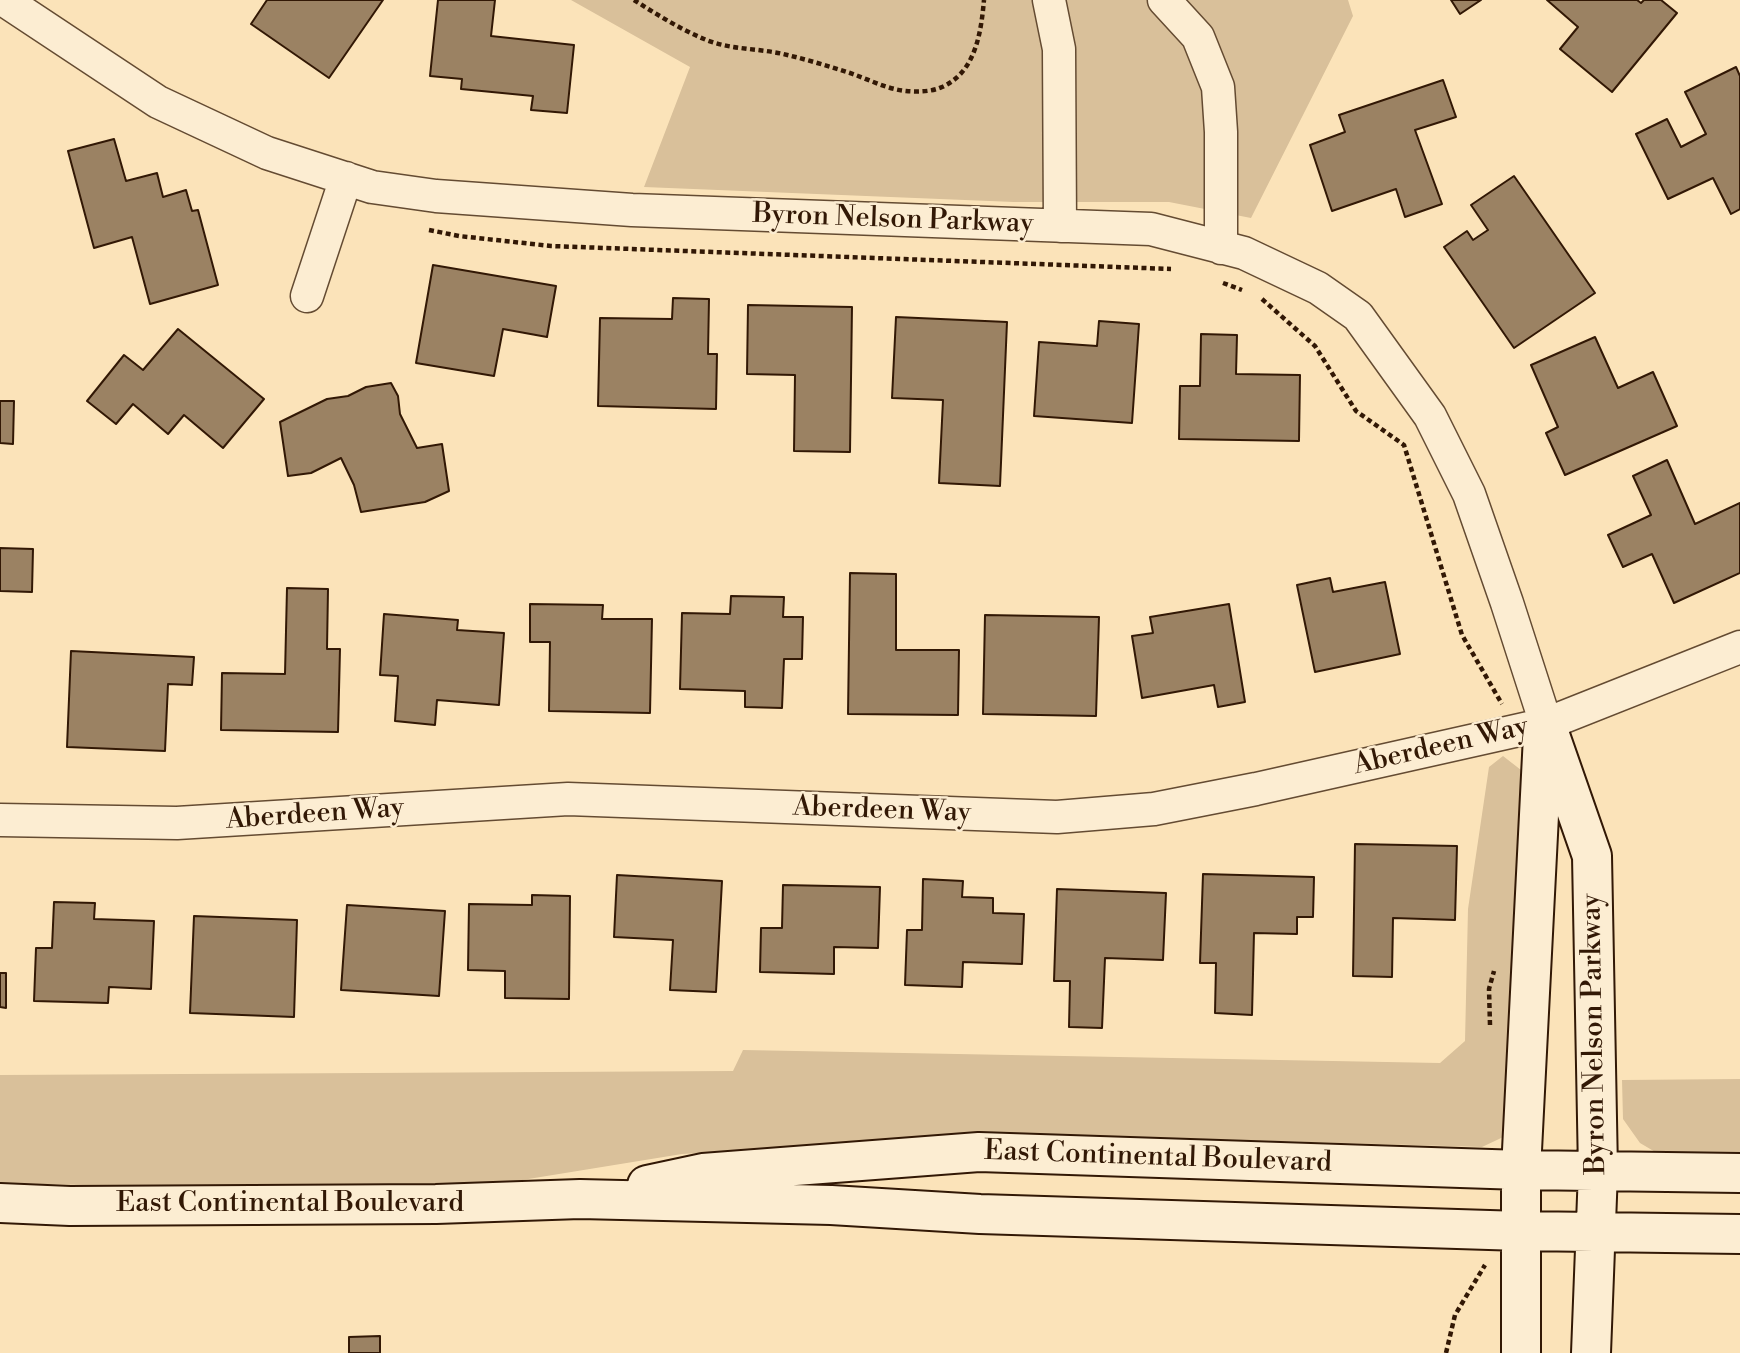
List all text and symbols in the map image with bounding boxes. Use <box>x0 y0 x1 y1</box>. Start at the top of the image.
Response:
street label: Byron Nelson Parkway <box>752 198 1034 242</box>
street label: Aberdeen Way <box>1350 711 1532 783</box>
street label: Aberdeen Way <box>792 791 972 831</box>
street label: Aberdeen Way <box>225 792 405 838</box>
street label: Byron Nelson Parkway <box>1576 893 1614 1175</box>
street label: East Continental Boulevard <box>983 1135 1333 1181</box>
street label: East Continental Boulevard <box>116 1187 464 1221</box>

